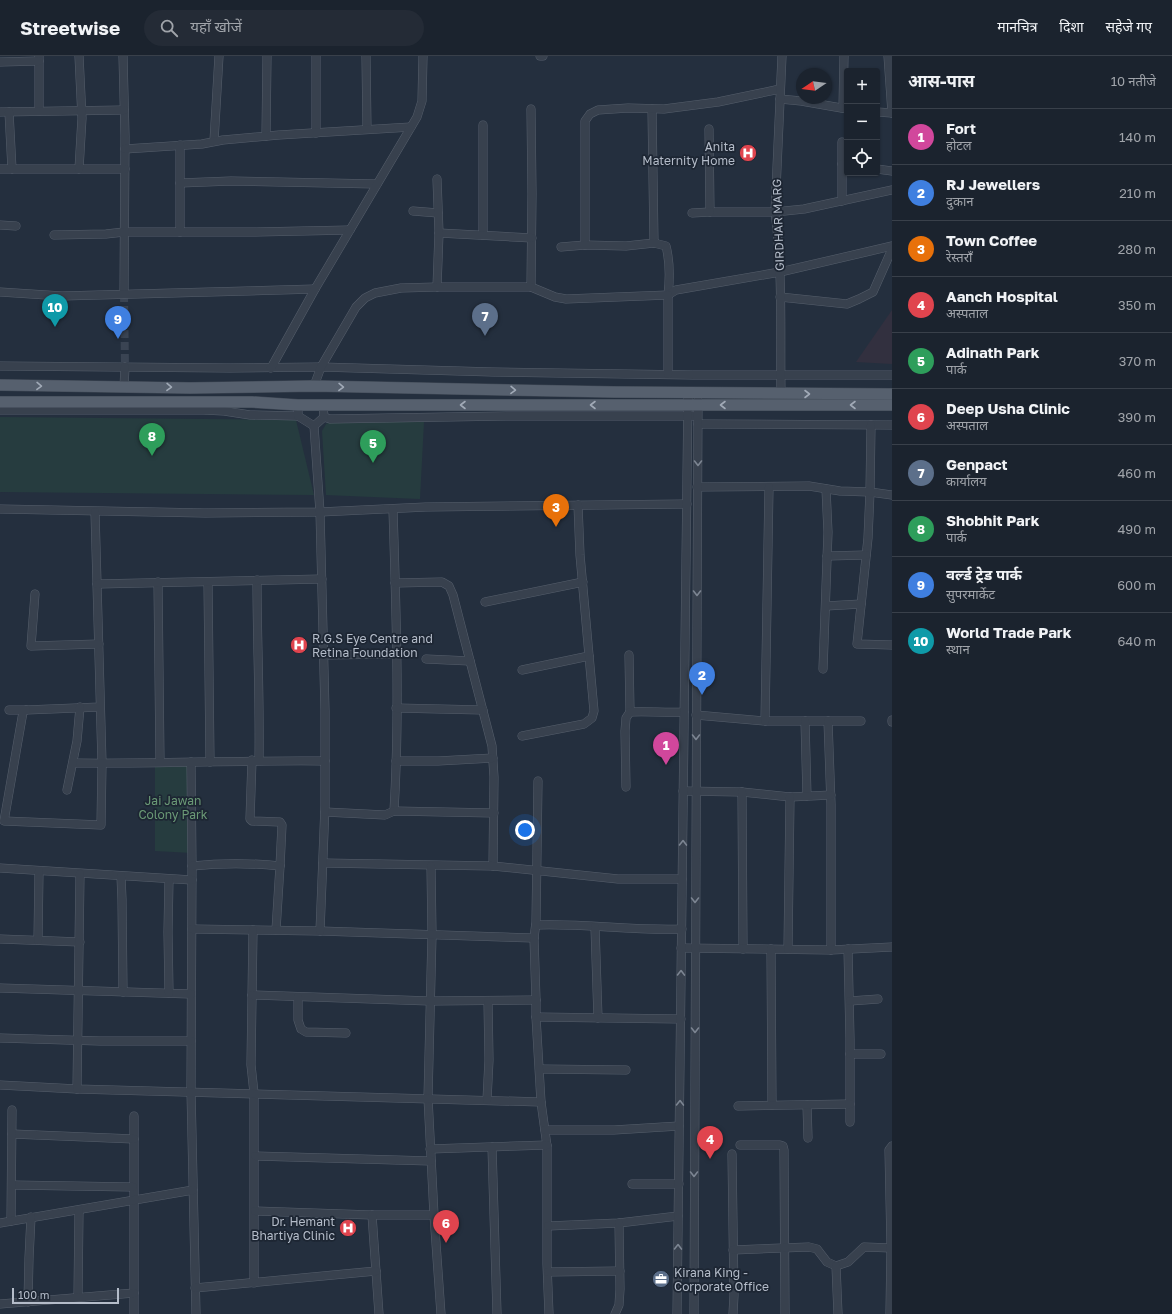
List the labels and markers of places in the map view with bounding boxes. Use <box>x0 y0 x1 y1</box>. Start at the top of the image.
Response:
place label: Anita Maternity Home <box>642 139 735 168</box>
hospital icon: Anita Maternity Home <box>738 143 758 163</box>
pin: 10 <box>42 294 68 327</box>
pin: 7 <box>472 303 498 336</box>
pin: 9 <box>105 306 131 339</box>
pin: 8 <box>139 423 165 456</box>
pin: 5 <box>360 430 386 463</box>
pin: 3 <box>543 494 569 527</box>
place label: R.G.S Eye Centre and Retina Foundation <box>312 631 433 660</box>
hospital icon: R.G.S Eye Centre and Retina Foundation <box>289 635 309 655</box>
pin: 2 <box>689 662 715 695</box>
pin: 1 <box>653 732 679 765</box>
pin: 4 <box>697 1126 723 1159</box>
pin: 6 <box>433 1210 459 1243</box>
place label: Dr. Hemant Bhartiya Clinic <box>251 1214 335 1243</box>
hospital icon: Dr. Hemant Bhartiya Clinic <box>338 1218 358 1238</box>
place label: Kirana King - Corporate Office <box>674 1265 769 1294</box>
office icon: Kirana King - Corporate Office <box>651 1269 671 1289</box>

